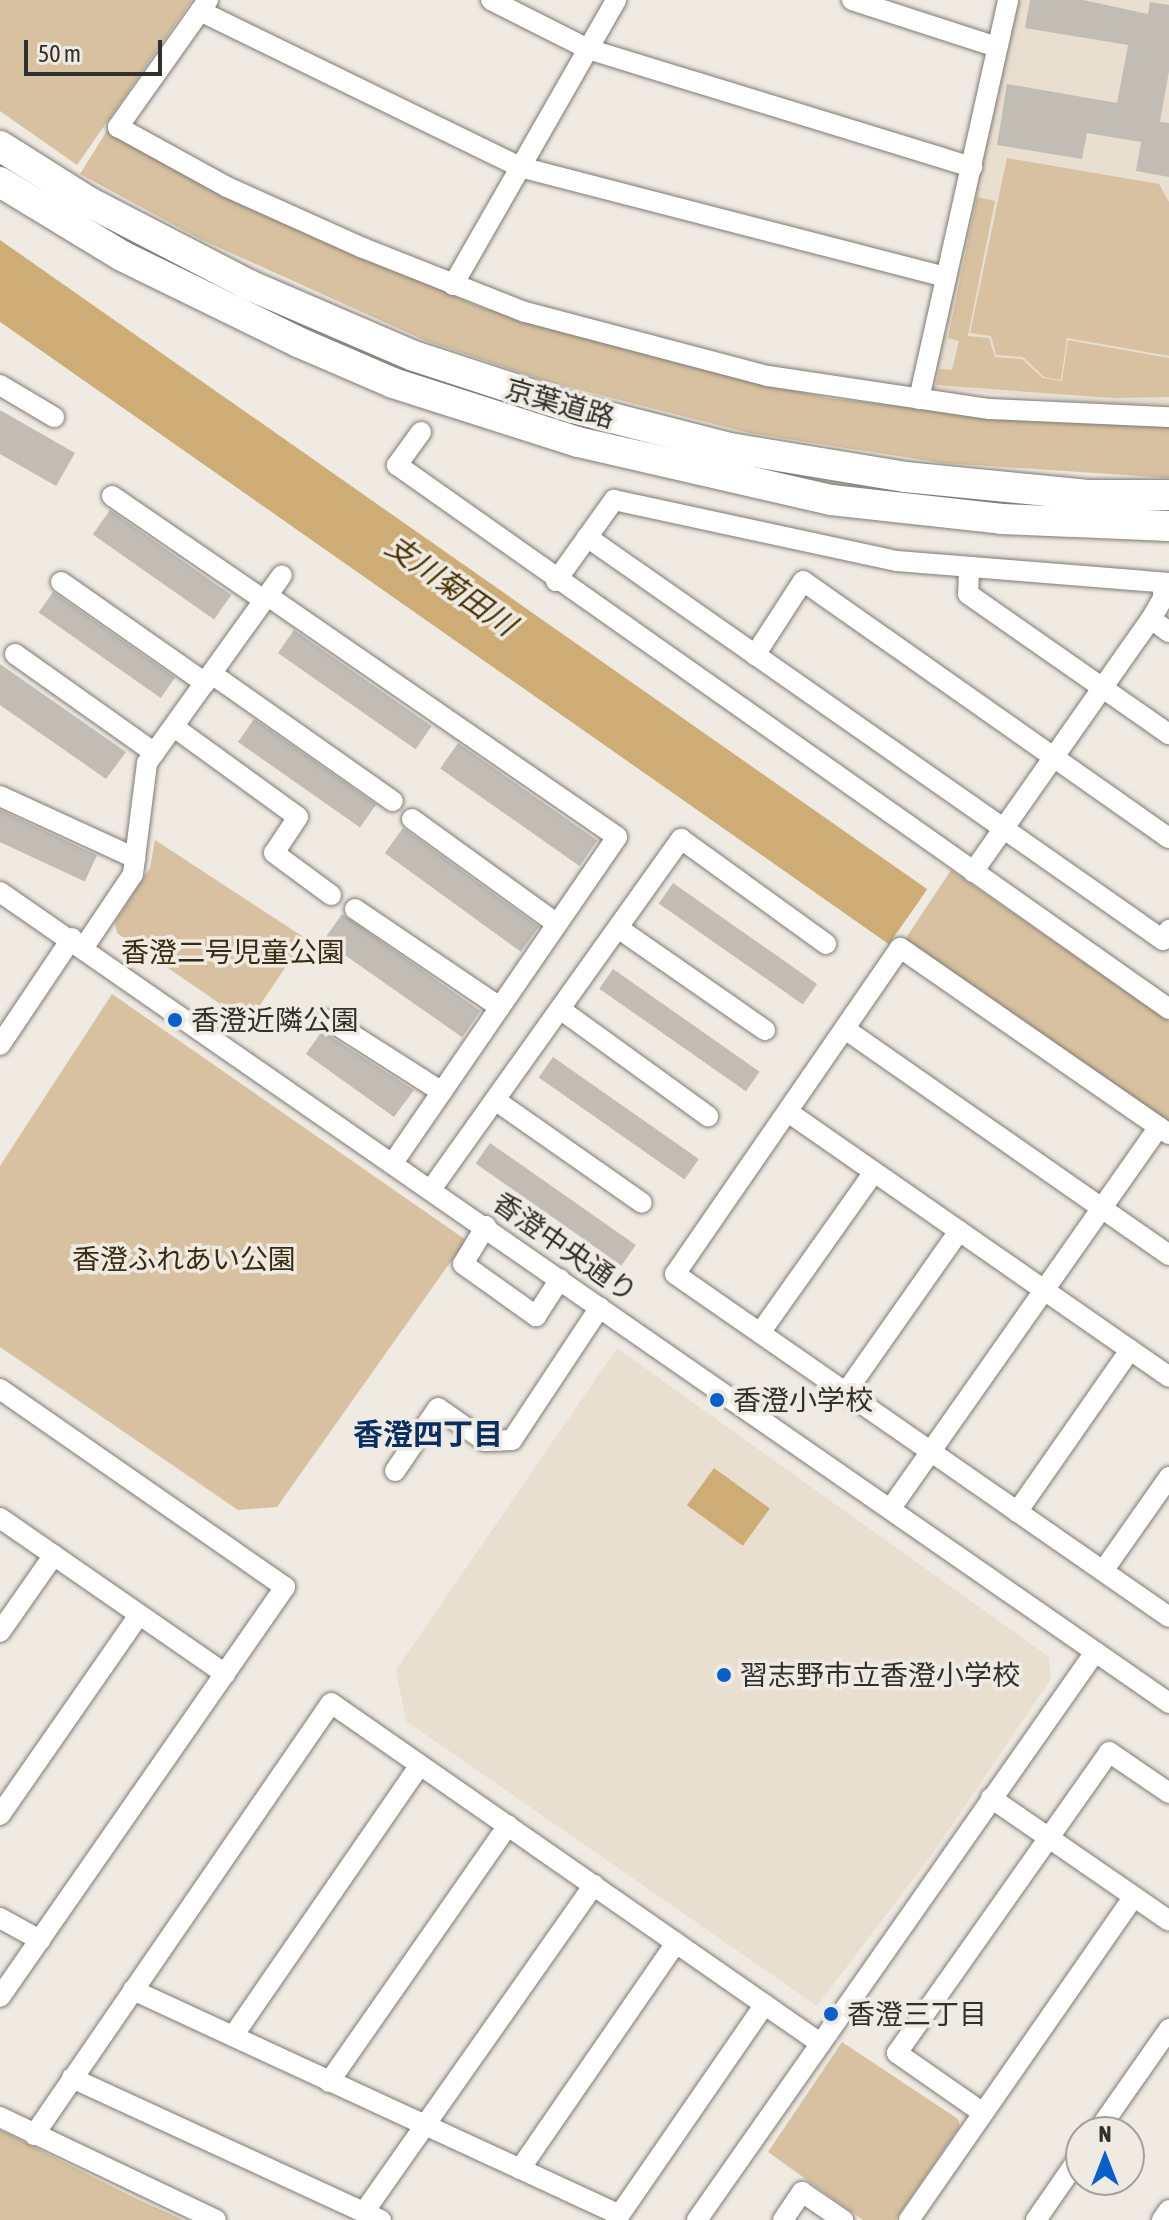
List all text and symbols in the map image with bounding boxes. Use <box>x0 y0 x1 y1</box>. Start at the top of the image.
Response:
scale bar <box>28 24 166 74</box>
text: 50 m <box>38 40 81 67</box>
street label: 京葉道路 <box>502 371 618 435</box>
water label: 支川菊田川 <box>379 527 523 643</box>
park label: 香澄二号児童公園 <box>121 935 345 969</box>
place label: 香澄近隣公園 <box>191 1003 359 1037</box>
marker: 香澄近隣公園 <box>166 1011 184 1029</box>
street label: 香澄中央通り <box>487 1185 643 1309</box>
park label: 香澄ふれあい公園 <box>72 1242 296 1276</box>
place label: 香澄小学校 <box>733 1383 873 1417</box>
marker: 香澄小学校 <box>708 1391 726 1409</box>
district label: 香澄四丁目 <box>353 1416 503 1452</box>
place label: 習志野市立香澄小学校 <box>740 1658 1020 1692</box>
marker: 習志野市立香澄小学校 <box>715 1666 733 1684</box>
place label: 香澄三丁目 <box>847 1997 987 2031</box>
marker: 香澄三丁目 <box>822 2005 840 2023</box>
north arrow <box>1065 2116 1145 2196</box>
text: N <box>1099 2121 1111 2147</box>

